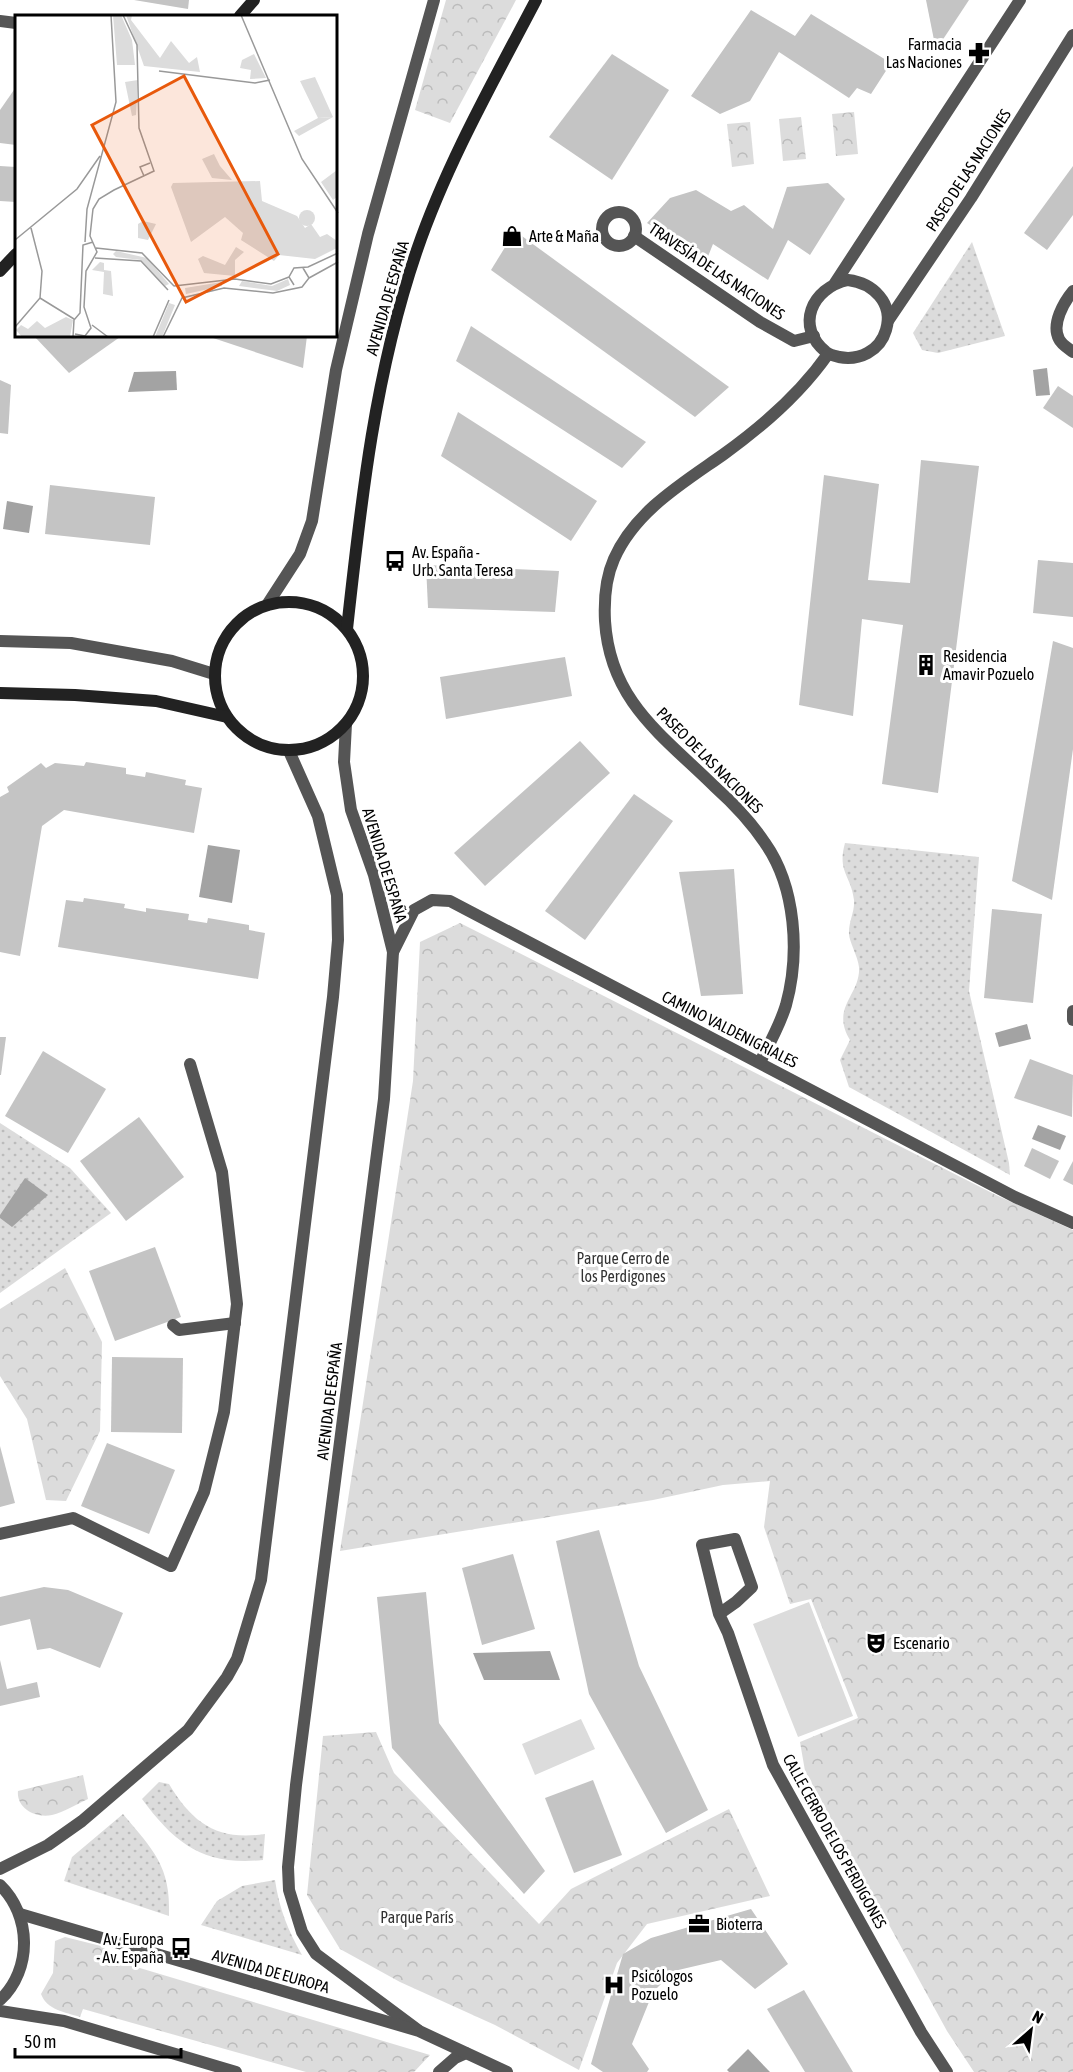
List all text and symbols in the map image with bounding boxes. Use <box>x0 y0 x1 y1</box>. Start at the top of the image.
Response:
inset map <box>15 15 338 338</box>
place label: Farmacia Las Naciones <box>886 35 962 71</box>
pharmacy icon: Farmacia Las Naciones <box>967 41 991 65</box>
street label: PASEO DE LAS NACIONES <box>922 105 1014 234</box>
street label: TRAVESÍA DE LAS NACIONES <box>646 219 789 323</box>
shop icon: Arte & Maña <box>500 224 524 248</box>
place label: Arte & Maña <box>529 227 599 245</box>
street label: AVENIDA DE ESPAÑA <box>362 238 412 357</box>
place label: Av. España - Urb. Santa Teresa <box>412 543 513 579</box>
bus stop icon: Av. España - Urb. Santa Teresa <box>383 549 407 573</box>
place label: Residencia Amavir Pozuelo <box>943 647 1034 683</box>
building icon: Residencia Amavir Pozuelo <box>914 653 938 677</box>
street label: PASEO DE LAS NACIONES <box>653 703 767 817</box>
street label: AVENIDA DE ESPAÑA <box>359 806 411 924</box>
street label: CAMINO VALDENIGRIALES <box>659 987 801 1071</box>
park label: Parque Cerro de los Perdigones <box>577 1249 669 1286</box>
street label: AVENIDA DE ESPAÑA <box>313 1341 345 1461</box>
theatre icon: Escenario <box>864 1631 888 1655</box>
place label: Escenario <box>893 1634 950 1652</box>
street label: CALLE CERRO DE LOS PERDIGONES <box>780 1751 891 1932</box>
park label: Parque París <box>380 1908 454 1927</box>
office icon: Bioterra <box>687 1912 711 1936</box>
place label: Bioterra <box>716 1915 763 1933</box>
place label: Av. Europa - Av. España <box>96 1930 164 1967</box>
bus stop icon: Av. Europa - Av. España <box>169 1936 193 1960</box>
street label: AVENIDA DE EUROPA <box>210 1946 332 1996</box>
place label: Psicólogos Pozuelo <box>631 1967 693 2003</box>
hospital icon: Psicólogos Pozuelo <box>602 1973 626 1997</box>
north arrow <box>1001 2000 1061 2060</box>
text: N <box>1030 2007 1046 2027</box>
scale bar <box>15 2021 182 2059</box>
text: 50 m <box>24 2031 56 2052</box>

